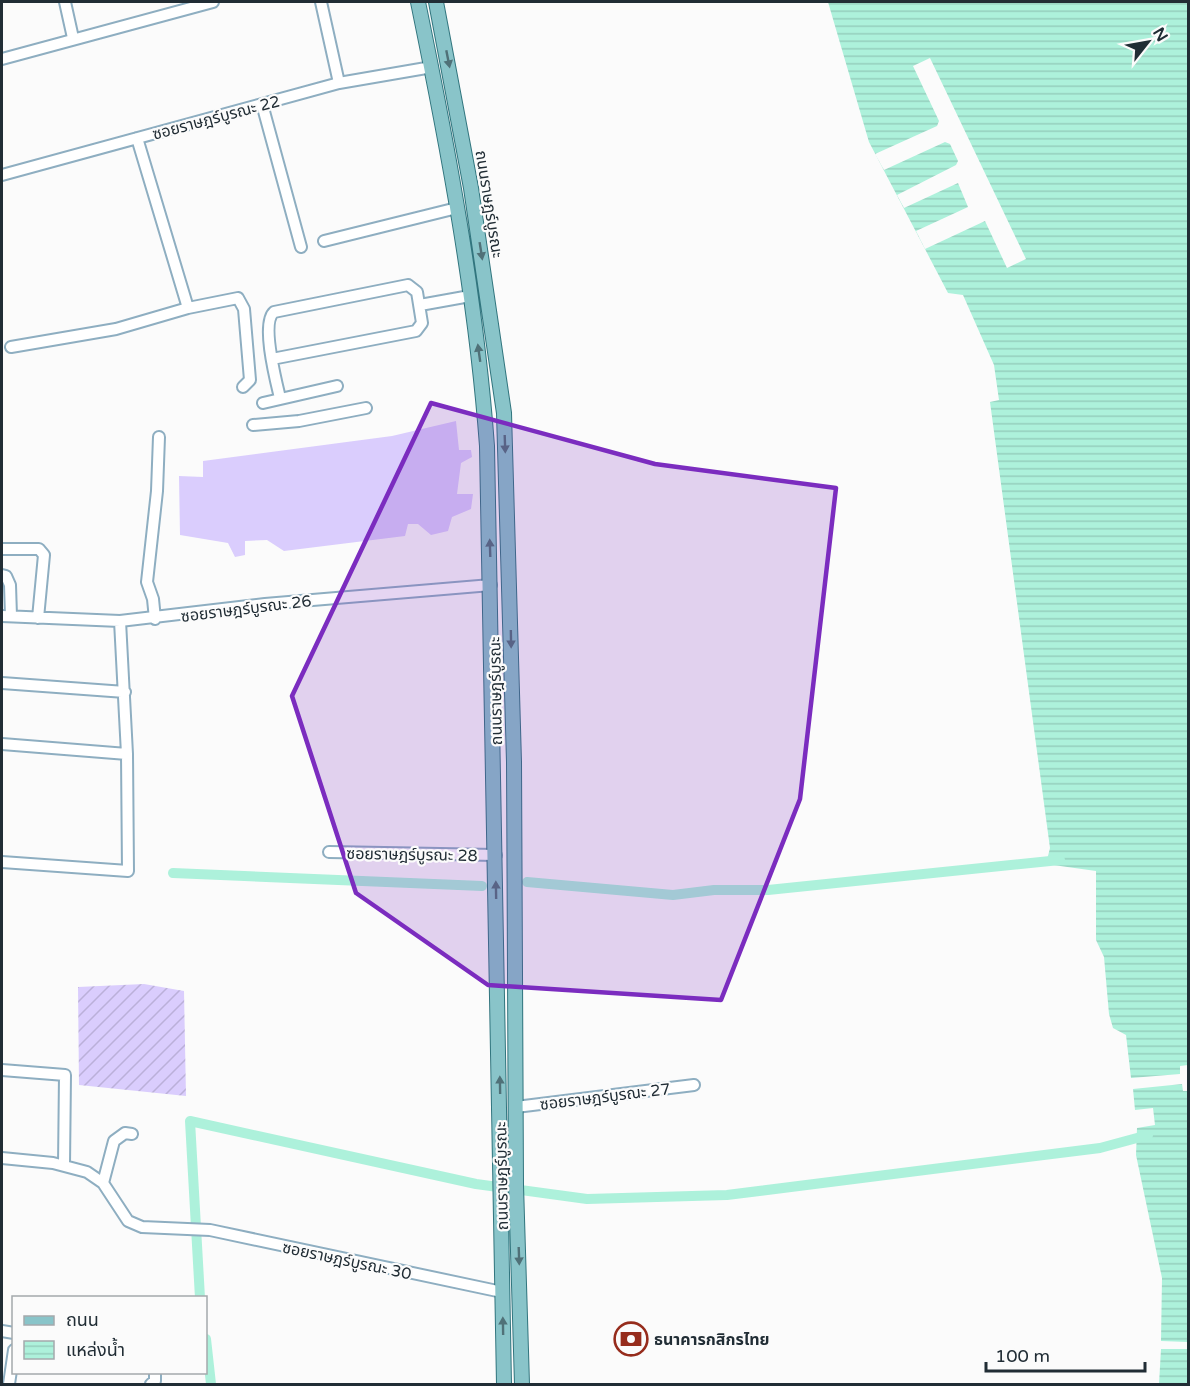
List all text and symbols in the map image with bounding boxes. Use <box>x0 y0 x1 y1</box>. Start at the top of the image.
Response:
north arrow <box>1118 12 1178 72</box>
text: N <box>1148 24 1172 45</box>
one-way arrow <box>444 50 453 69</box>
street label: ซอยราษฎร์บูรณะ 22 <box>150 91 282 145</box>
street label: ถนนราษฎร์บูรณะ <box>471 149 507 259</box>
one-way arrow <box>477 242 486 261</box>
one-way arrow <box>474 344 483 363</box>
one-way arrow <box>501 435 510 454</box>
one-way arrow <box>485 538 495 557</box>
street label: ซอยราษฎร์บูรณะ 26 <box>180 591 312 627</box>
one-way arrow <box>506 630 516 649</box>
street label: ถนนราษฎร์บูรณะ <box>485 636 507 745</box>
street label: ซอยราษฎร์บูรณะ 28 <box>346 844 478 866</box>
one-way arrow <box>491 880 501 899</box>
one-way arrow <box>495 1075 505 1094</box>
street label: ซอยราษฎร์บูรณะ 27 <box>539 1079 671 1115</box>
street label: ถนนราษฎร์บูรณะ <box>491 1121 513 1230</box>
street label: ซอยราษฎร์บูรณะ 30 <box>281 1238 413 1284</box>
one-way arrow <box>514 1247 523 1266</box>
legend <box>12 1296 207 1374</box>
text: ถนน <box>66 1309 99 1331</box>
one-way arrow <box>498 1317 508 1336</box>
bank icon: ธนาคารกสิกรไทย <box>613 1321 649 1357</box>
place label: ธนาคารกสิกรไทย <box>654 1330 770 1350</box>
scale bar <box>986 1335 1145 1373</box>
text: แหล่งน้ำ <box>66 1337 125 1361</box>
text: 100 m <box>995 1345 1050 1367</box>

